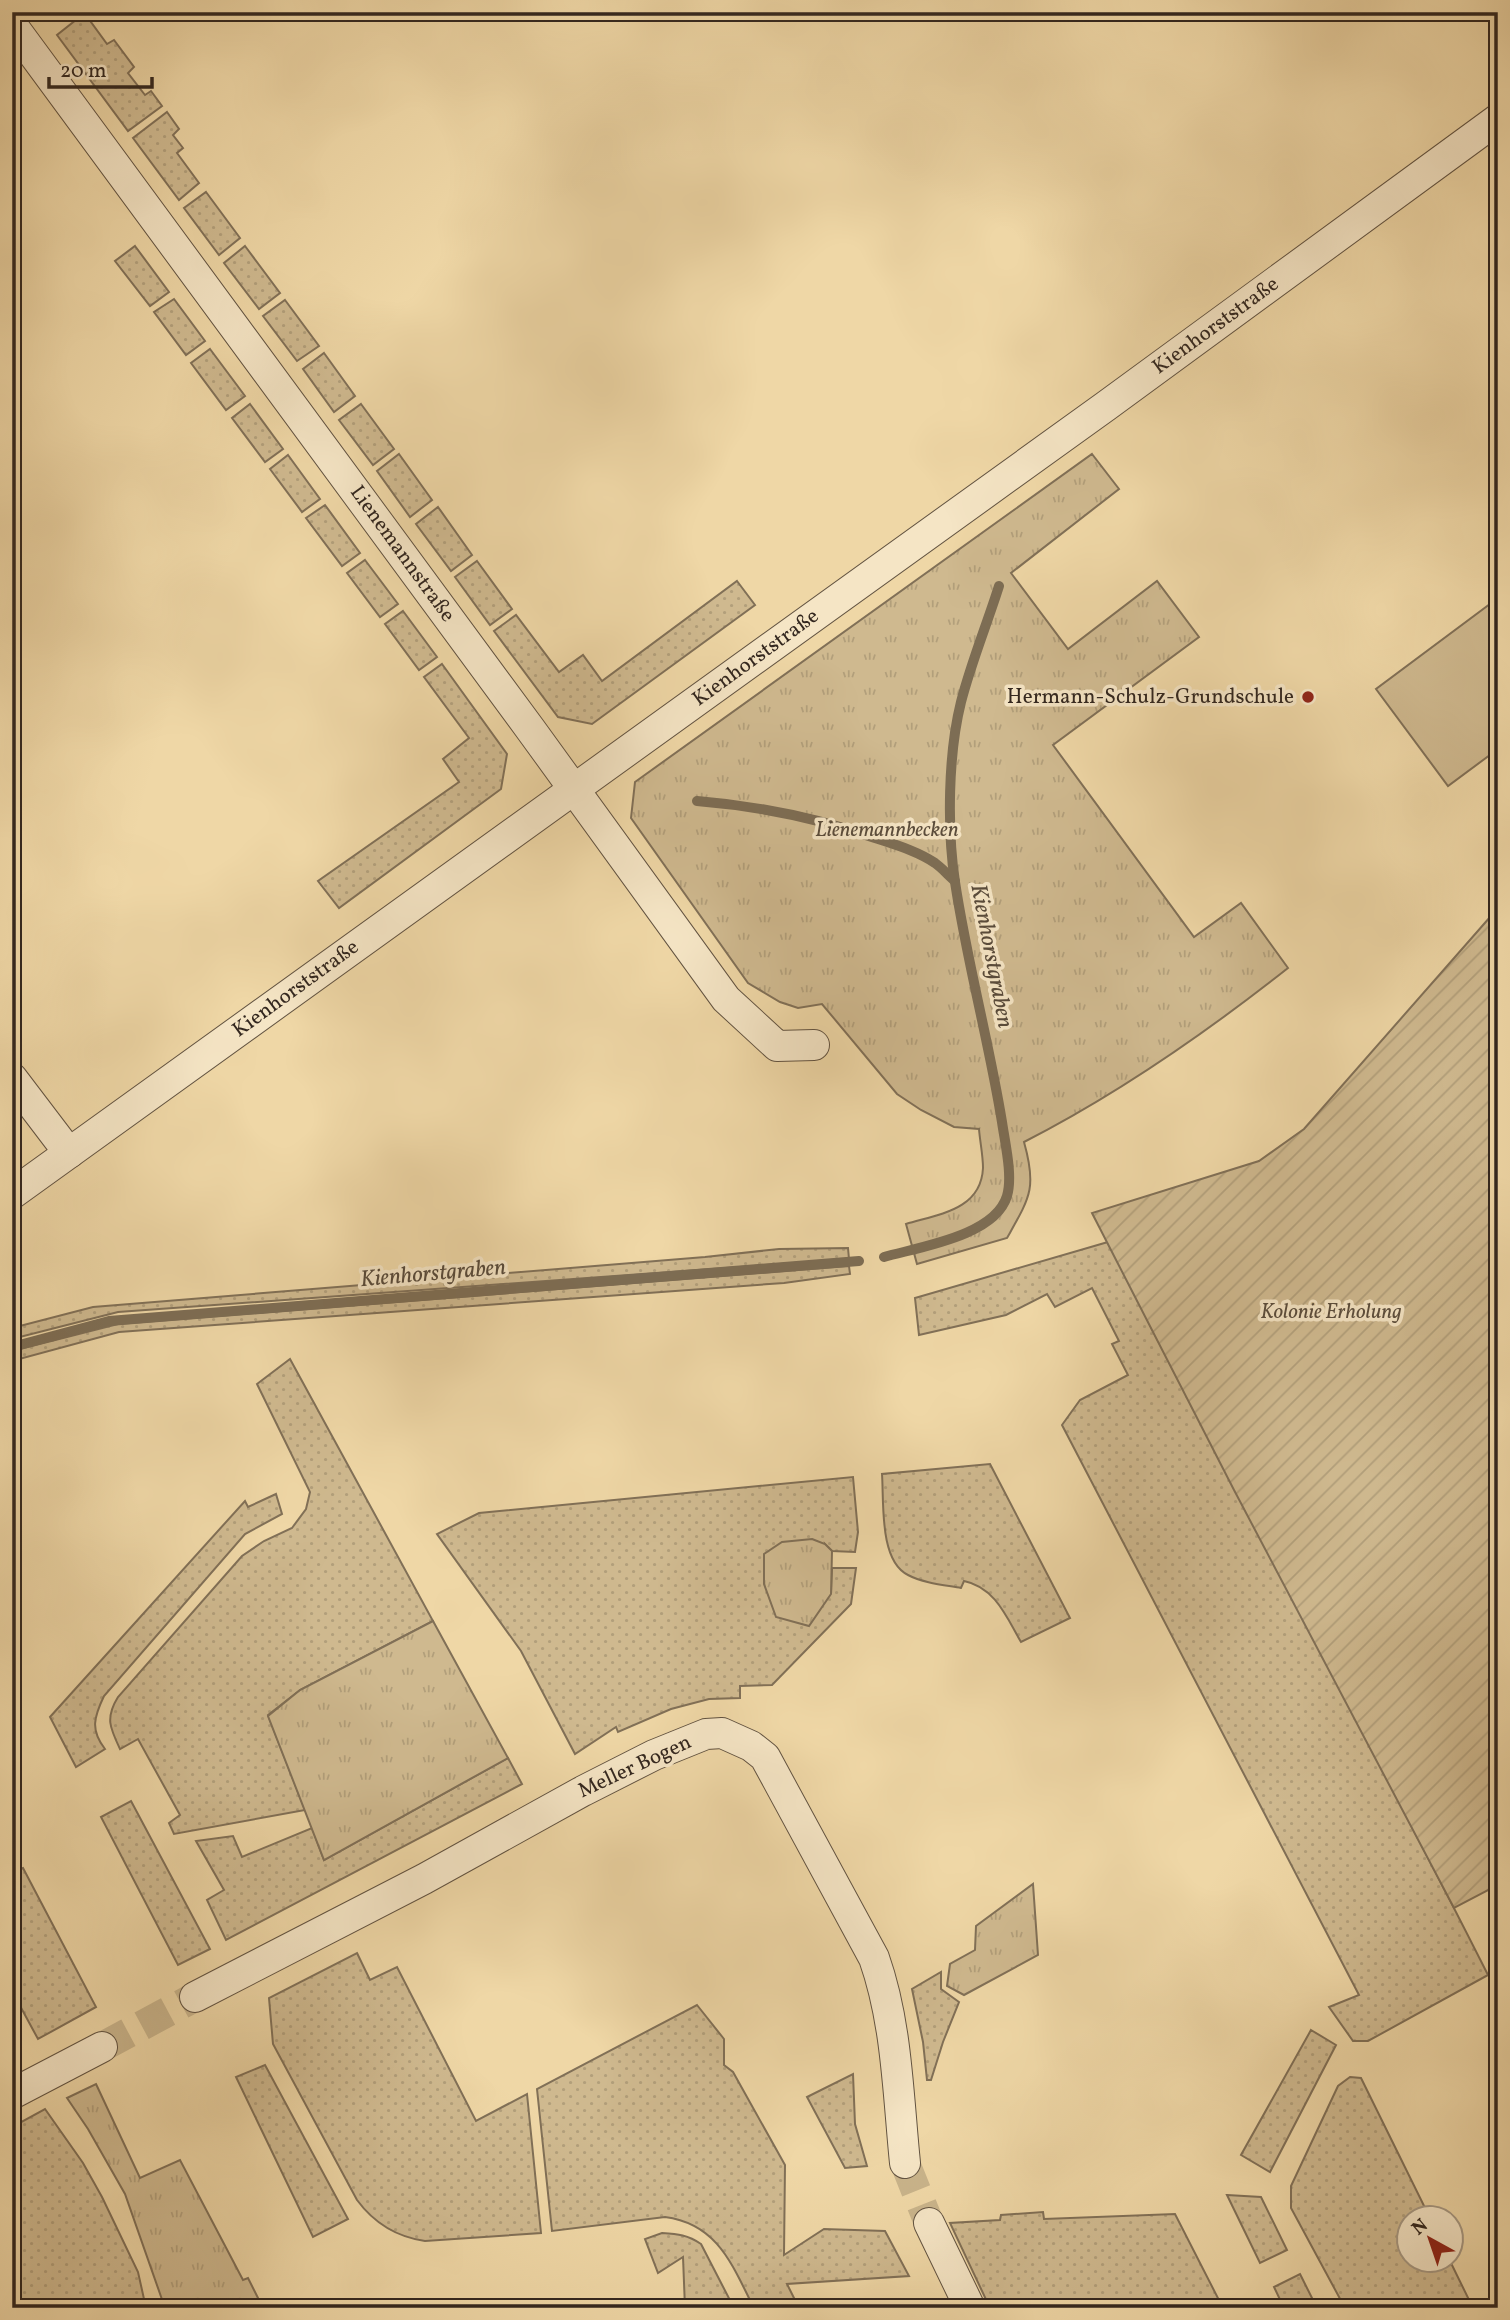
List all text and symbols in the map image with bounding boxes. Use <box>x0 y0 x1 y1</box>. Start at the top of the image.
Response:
scale bar <box>49 46 152 90</box>
text: 20 m <box>60 57 106 86</box>
street label: Kienhorststraße <box>1147 270 1285 382</box>
street label: Lienemannstraße <box>342 480 462 628</box>
street label: Kienhorststraße <box>687 602 825 714</box>
place label: Hermann-Schulz-Grundschule <box>1007 683 1294 712</box>
marker: Hermann-Schulz-Grundschule <box>1300 689 1316 705</box>
park label: Lienemannbecken <box>815 816 959 845</box>
water label: Kienhorstgraben <box>961 881 1021 1031</box>
street label: Kienhorststraße <box>227 933 365 1045</box>
water label: Kienhorstgraben <box>359 1252 507 1296</box>
park label: Kolonie Erholung <box>1260 1298 1402 1327</box>
street label: Meller Bogen <box>574 1728 696 1806</box>
north arrow <box>1394 2204 1464 2274</box>
text: N <box>1407 2213 1434 2242</box>

